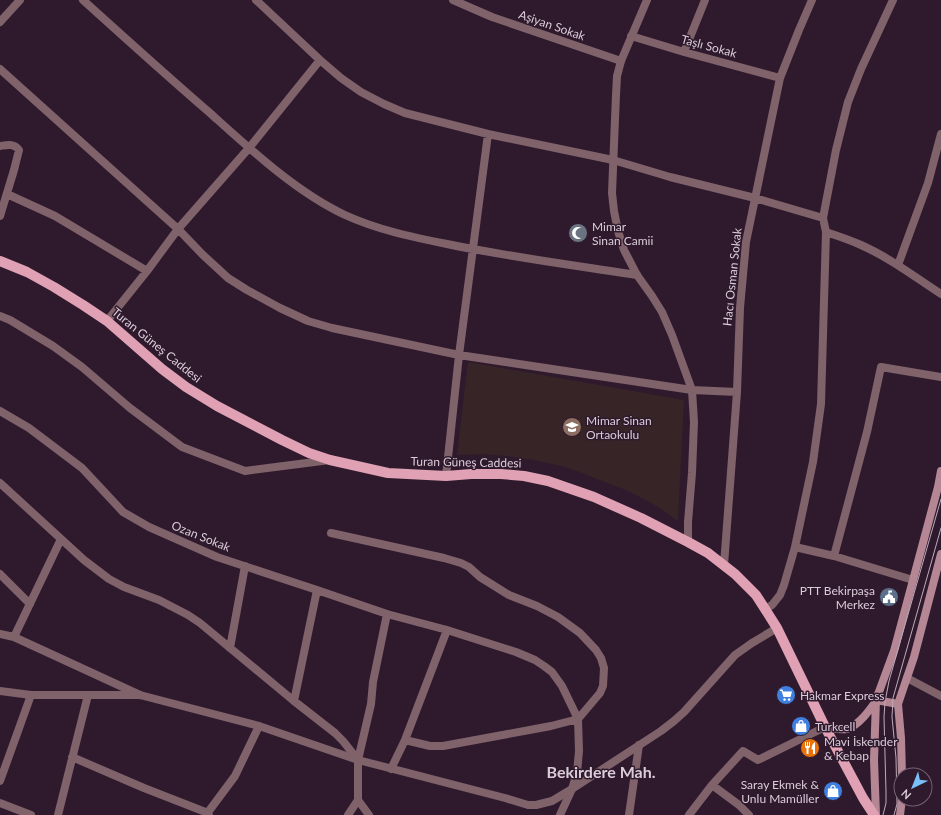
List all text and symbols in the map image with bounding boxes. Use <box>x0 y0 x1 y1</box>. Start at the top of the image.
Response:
street label: Aşiyan Sokak <box>517 7 588 44</box>
street label: Taşlı Sokak <box>679 31 739 61</box>
place label: Mimar Sinan Camii <box>592 219 653 248</box>
mosque icon: Mimar Sinan Camii <box>567 222 589 244</box>
street label: Hacı Osman Sokak <box>719 226 745 327</box>
street label: Turan Güneş Caddesi <box>109 304 205 386</box>
place label: Mimar Sinan Ortaokulu <box>586 413 652 442</box>
school or university icon: Mimar Sinan Ortaokulu <box>561 416 583 438</box>
street label: Turan Güneş Caddesi <box>410 454 522 470</box>
street label: Ozan Sokak <box>169 517 233 555</box>
place label: PTT Bekirpaşa Merkez <box>800 583 876 612</box>
public building icon: PTT Bekirpaşa Merkez <box>878 586 900 608</box>
supermarket icon: Hakmar Express <box>775 684 797 706</box>
place label: Hakmar Express <box>800 688 885 703</box>
shop icon: Turkcell <box>790 715 812 737</box>
place label: Turkcell <box>815 719 855 734</box>
place label: Mavi İskender & Kebap <box>824 734 898 763</box>
restaurant icon: Mavi İskender & Kebap <box>799 737 821 759</box>
district label: Bekirdere Mah. <box>547 762 656 781</box>
north arrow <box>893 767 933 807</box>
place label: Saray Ekmek & Unlu Mamüller <box>741 777 820 806</box>
shop icon: Saray Ekmek & Unlu Mamüller <box>822 780 844 802</box>
text: N <box>898 787 913 802</box>

